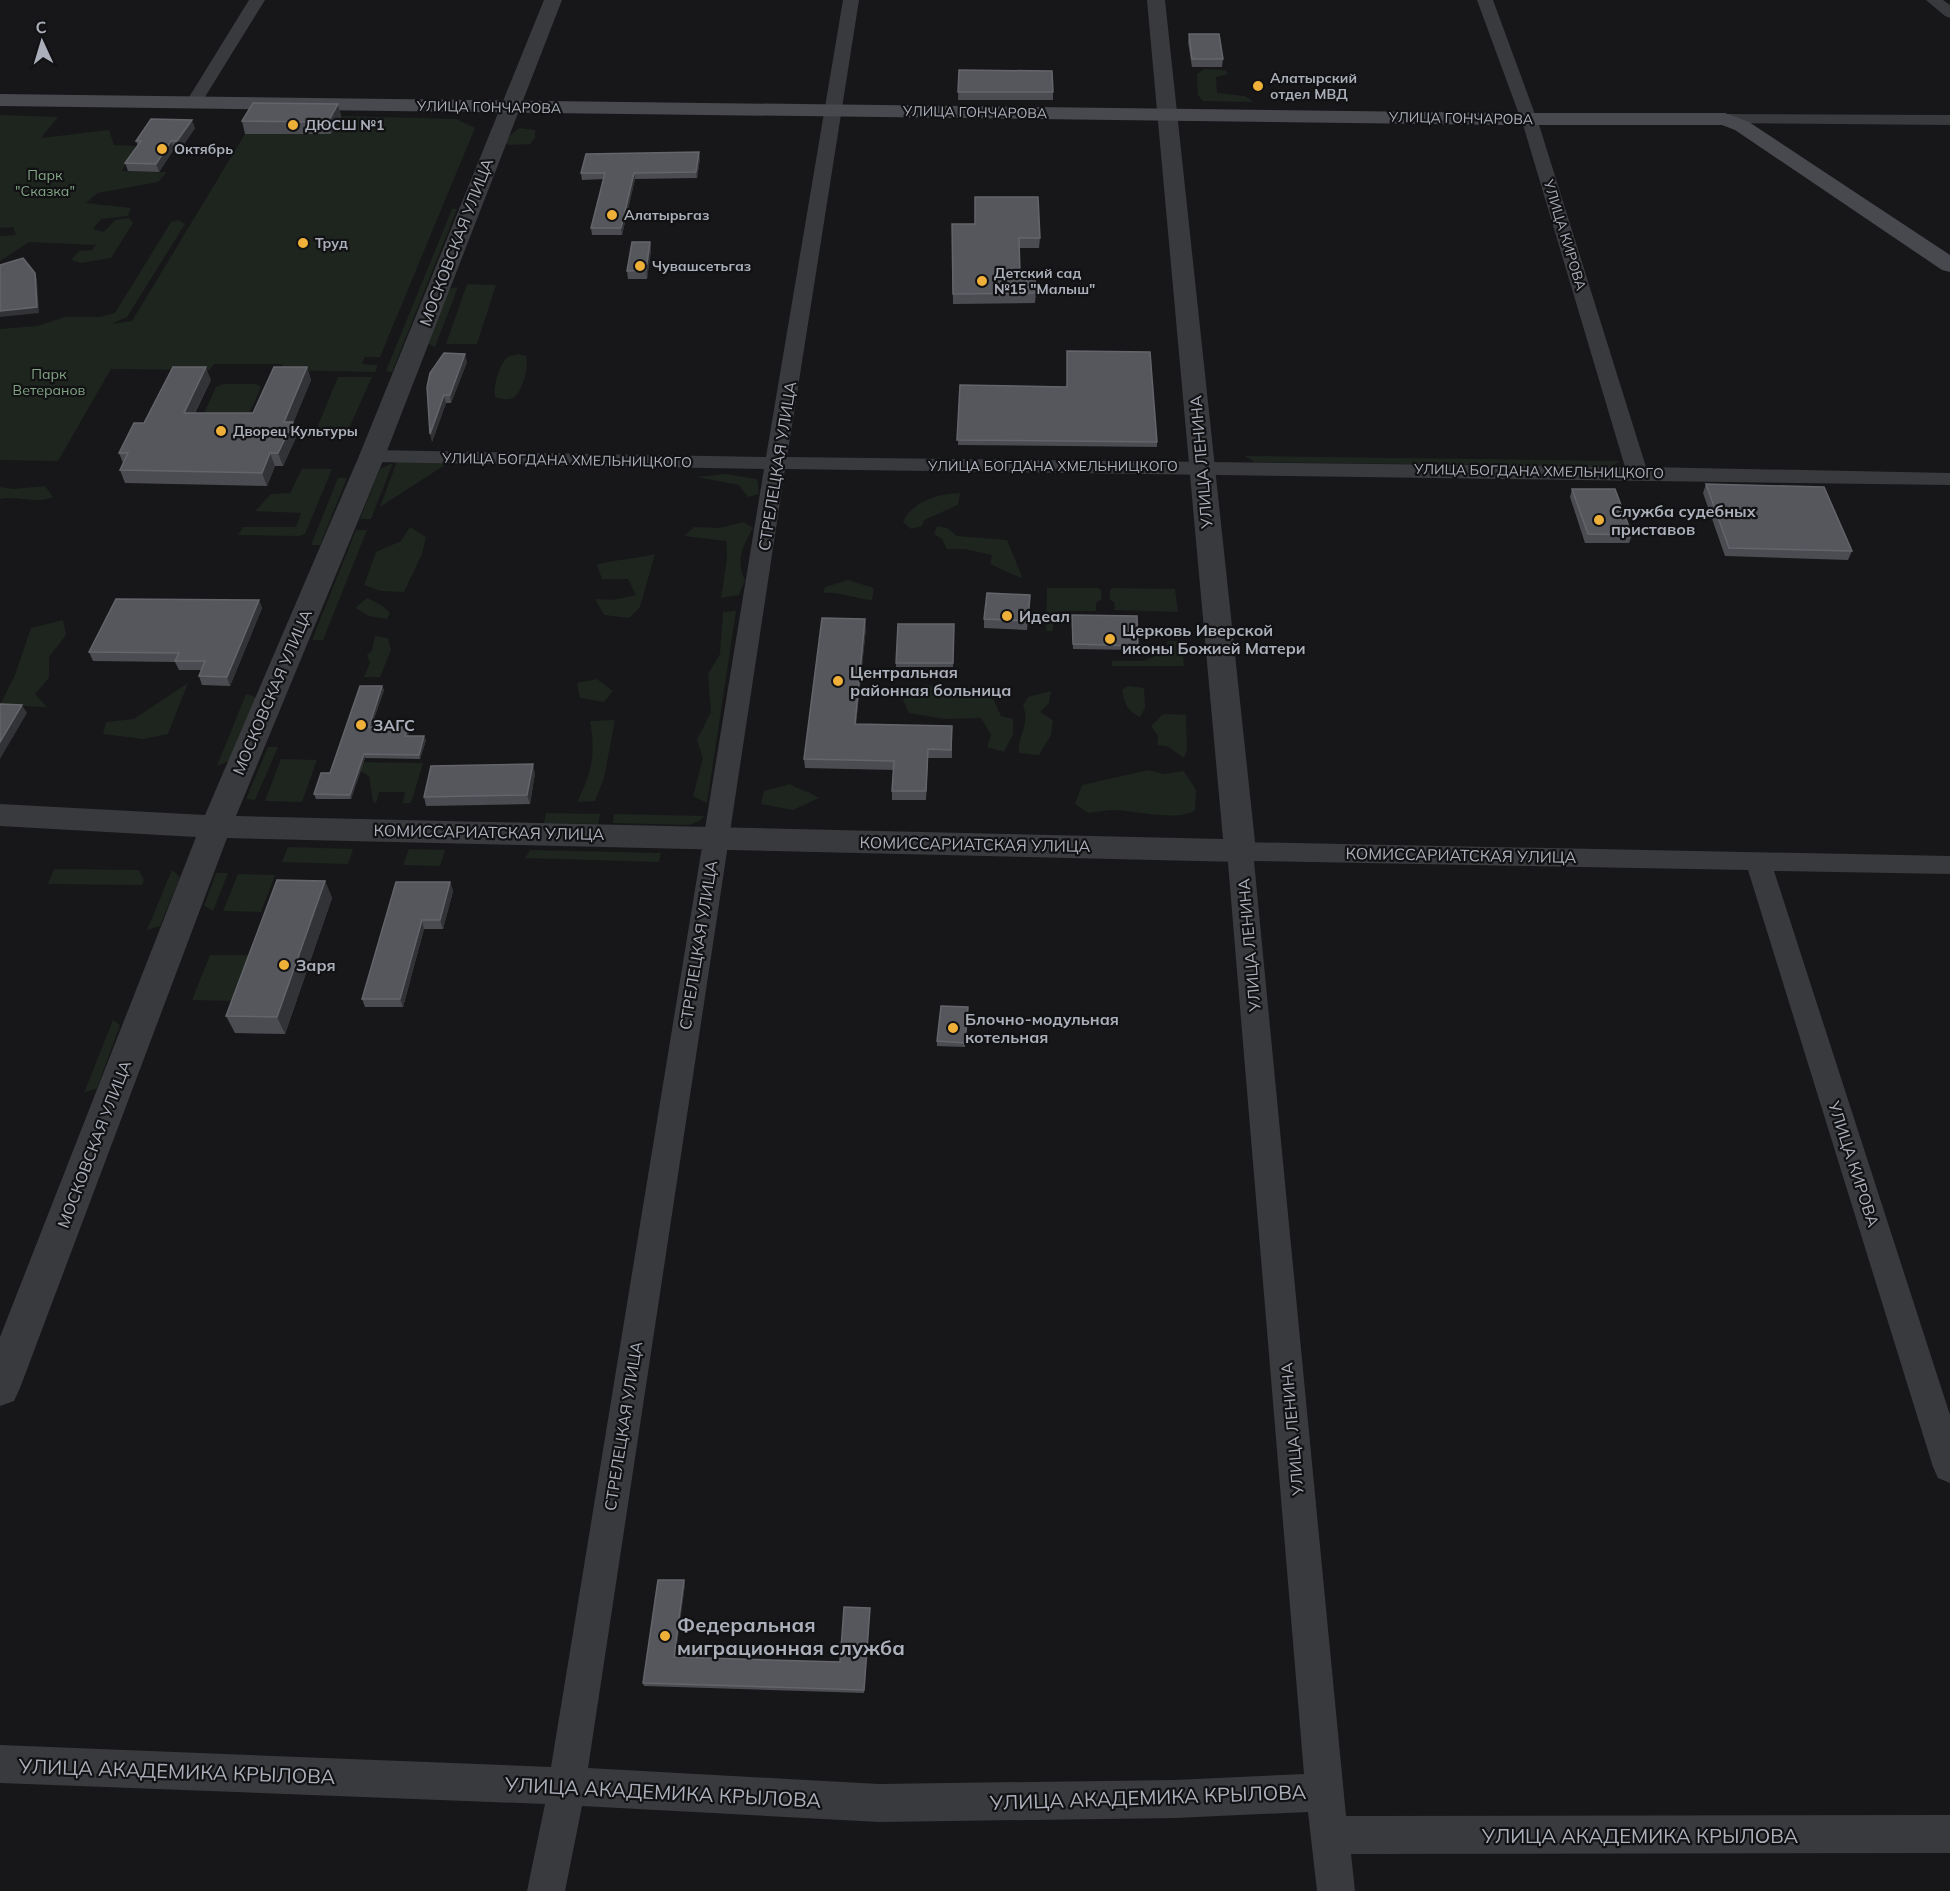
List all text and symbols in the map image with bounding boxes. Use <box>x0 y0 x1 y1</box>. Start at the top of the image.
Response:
north arrow <box>12 12 72 72</box>
text: С <box>35 17 47 37</box>
place label: Алатырский отдел МВД <box>1270 69 1357 103</box>
marker: Алатырский отдел МВД <box>1251 79 1265 93</box>
street label: УЛИЦА ГОНЧАРОВА <box>416 97 562 117</box>
street label: УЛИЦА ГОНЧАРОВА <box>902 102 1048 122</box>
street label: УЛИЦА ГОНЧАРОВА <box>1388 108 1534 128</box>
place label: ДЮСШ №1 <box>305 116 384 134</box>
marker: ДЮСШ №1 <box>286 118 300 132</box>
place label: Октябрь <box>174 140 233 158</box>
marker: Октябрь <box>155 142 169 156</box>
street label: МОСКОВСКАЯ УЛИЦА <box>415 155 497 329</box>
park label: Парк "Сказка" <box>15 166 75 200</box>
street label: УЛИЦА КИРОВА <box>1539 177 1591 293</box>
place label: Алатырьгаз <box>624 206 709 224</box>
marker: Алатырьгаз <box>605 208 619 222</box>
place label: Труд <box>315 234 348 252</box>
marker: Труд <box>296 236 310 250</box>
place label: Чувашсетьгаз <box>652 257 751 275</box>
marker: Чувашсетьгаз <box>633 259 647 273</box>
place label: Детский сад №15 "Малыш" <box>994 264 1095 298</box>
marker: Детский сад №15 "Малыш" <box>975 274 989 288</box>
park label: Парк Ветеранов <box>13 365 86 399</box>
street label: СТРЕЛЕЦКАЯ УЛИЦА <box>754 380 800 552</box>
street label: УЛИЦА ЛЕНИНА <box>1185 394 1217 530</box>
place label: Дворец Культуры <box>233 422 358 440</box>
marker: Дворец Культуры <box>214 424 228 438</box>
street label: УЛИЦА БОГДАНА ХМЕЛЬНИЦКОГО <box>441 449 692 471</box>
street label: УЛИЦА БОГДАНА ХМЕЛЬНИЦКОГО <box>927 457 1178 475</box>
street label: УЛИЦА БОГДАНА ХМЕЛЬНИЦКОГО <box>1413 460 1664 482</box>
place label: Служба судебных приставов <box>1611 501 1757 539</box>
marker: Служба судебных приставов <box>1592 513 1606 527</box>
street label: МОСКОВСКАЯ УЛИЦА <box>228 606 316 778</box>
place label: Идеал <box>1019 606 1070 626</box>
marker: Идеал <box>1000 609 1014 623</box>
place label: Церковь Иверской иконы Божией Матери <box>1122 620 1306 658</box>
marker: Церковь Иверской иконы Божией Матери <box>1103 632 1117 646</box>
place label: Центральная районная больница <box>850 662 1011 700</box>
marker: Центральная районная больница <box>831 674 845 688</box>
place label: ЗАГС <box>373 715 415 735</box>
marker: ЗАГС <box>354 718 368 732</box>
street label: КОМИССАРИАТСКАЯ УЛИЦА <box>373 820 605 844</box>
street label: КОМИССАРИАТСКАЯ УЛИЦА <box>859 832 1091 856</box>
street label: КОМИССАРИАТСКАЯ УЛИЦА <box>1345 843 1577 867</box>
street label: СТРЕЛЕЦКАЯ УЛИЦА <box>675 859 721 1031</box>
street label: УЛИЦА ЛЕНИНА <box>1233 877 1265 1013</box>
place label: Заря <box>296 955 336 975</box>
marker: Заря <box>277 958 291 972</box>
place label: Блочно-модульная котельная <box>965 1009 1119 1047</box>
marker: Блочно-модульная котельная <box>946 1021 960 1035</box>
street label: МОСКОВСКАЯ УЛИЦА <box>53 1057 135 1231</box>
street label: УЛИЦА КИРОВА <box>1824 1098 1884 1230</box>
street label: СТРЕЛЕЦКАЯ УЛИЦА <box>600 1340 646 1512</box>
street label: УЛИЦА ЛЕНИНА <box>1276 1361 1308 1497</box>
place label: Федеральная миграционная служба <box>677 1612 905 1660</box>
marker: Федеральная миграционная служба <box>658 1629 672 1643</box>
street label: УЛИЦА АКАДЕМИКА КРЫЛОВА <box>17 1753 336 1789</box>
street label: УЛИЦА АКАДЕМИКА КРЫЛОВА <box>503 1771 822 1813</box>
street label: УЛИЦА АКАДЕМИКА КРЫЛОВА <box>988 1779 1307 1815</box>
street label: УЛИЦА АКАДЕМИКА КРЫЛОВА <box>1481 1823 1799 1848</box>

